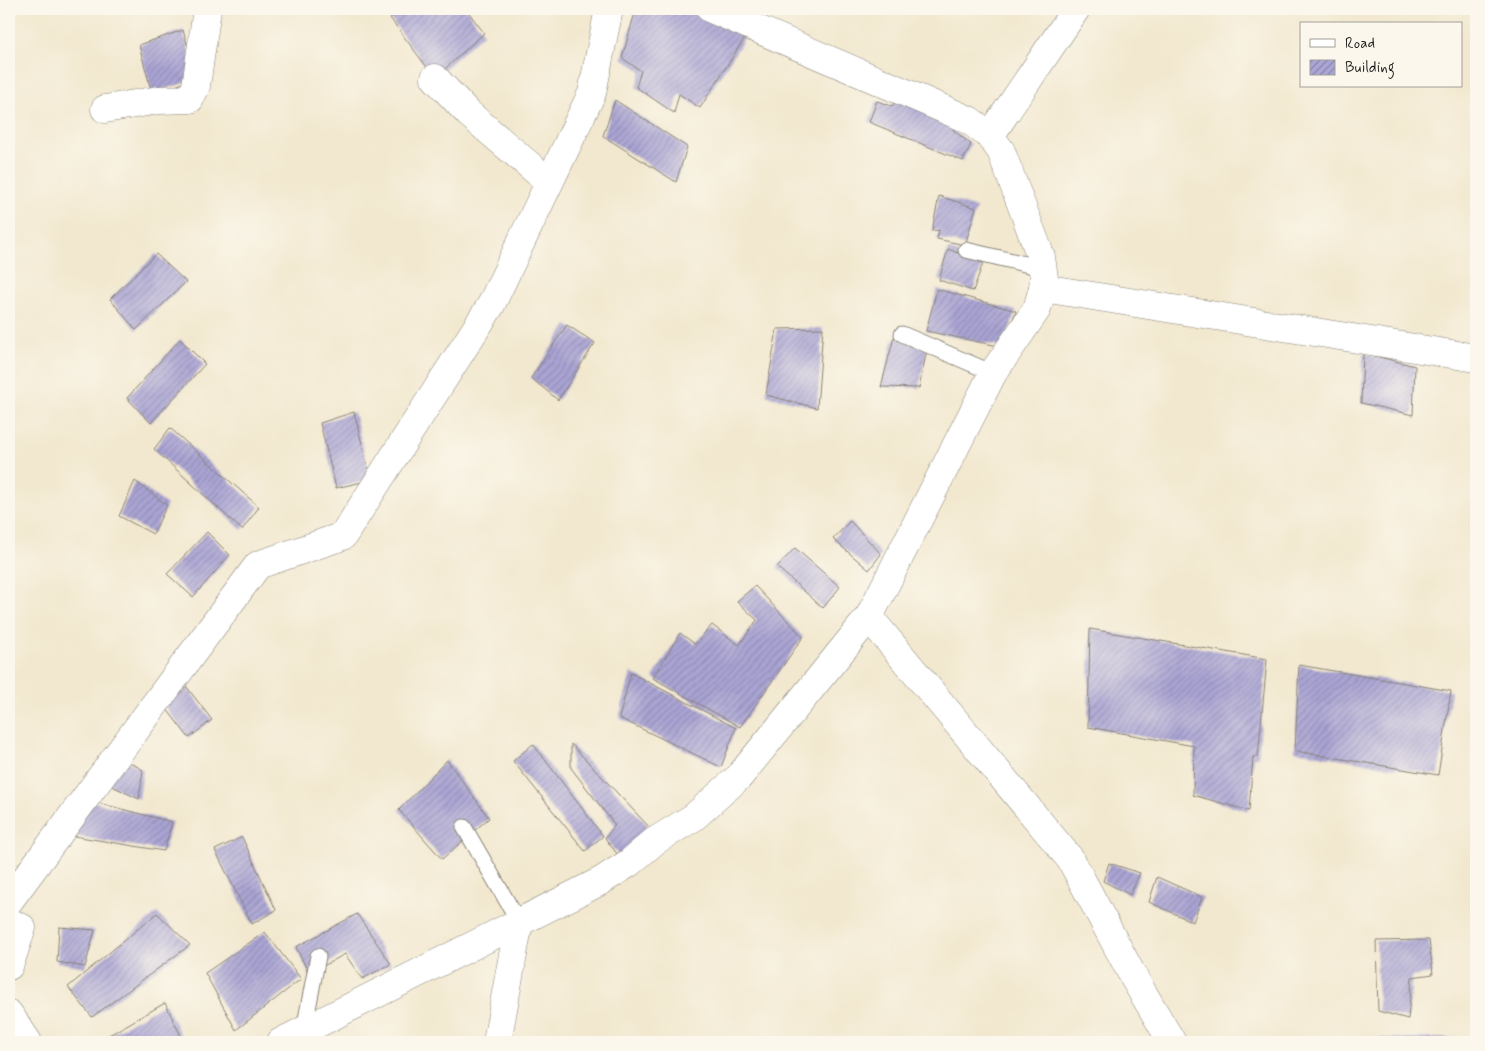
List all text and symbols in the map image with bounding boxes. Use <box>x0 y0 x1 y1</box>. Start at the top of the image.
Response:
legend <box>1300 22 1462 88</box>
text: Road <box>1345 34 1375 54</box>
text: Building <box>1345 58 1395 79</box>

